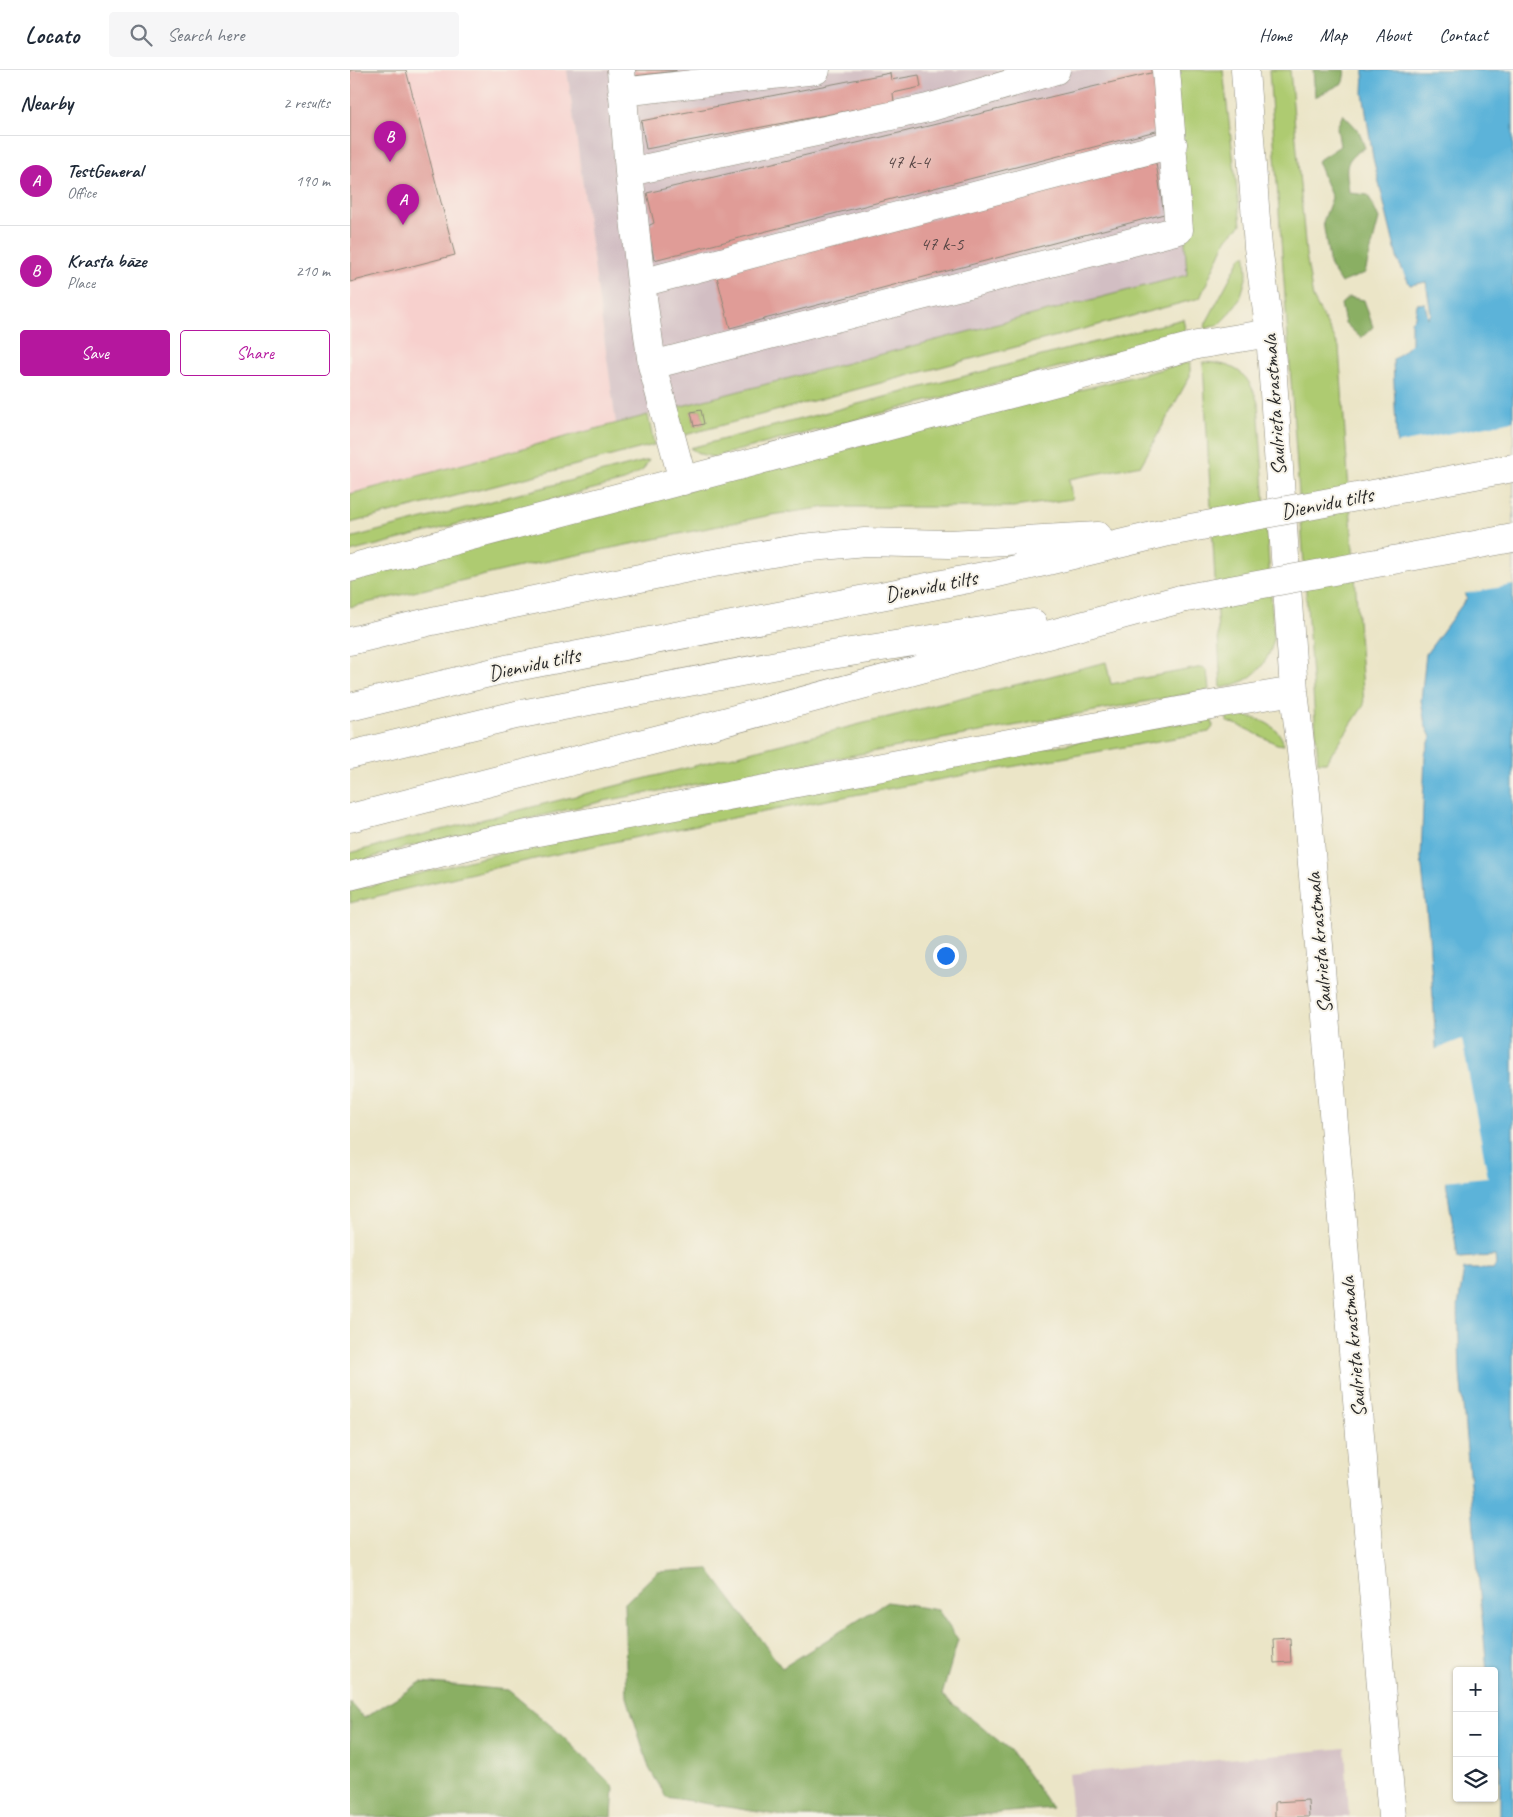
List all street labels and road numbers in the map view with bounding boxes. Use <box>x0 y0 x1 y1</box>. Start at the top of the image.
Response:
street label: Saulrieta krastmala <box>1256 332 1292 476</box>
street label: Dienvidu tilts <box>1279 481 1377 525</box>
street label: Dienvidu tilts <box>883 564 981 608</box>
street label: Dienvidu tilts <box>486 641 584 686</box>
street label: Saulrieta krastmala <box>1300 870 1338 1014</box>
street label: Saulrieta krastmala <box>1334 1274 1372 1418</box>

